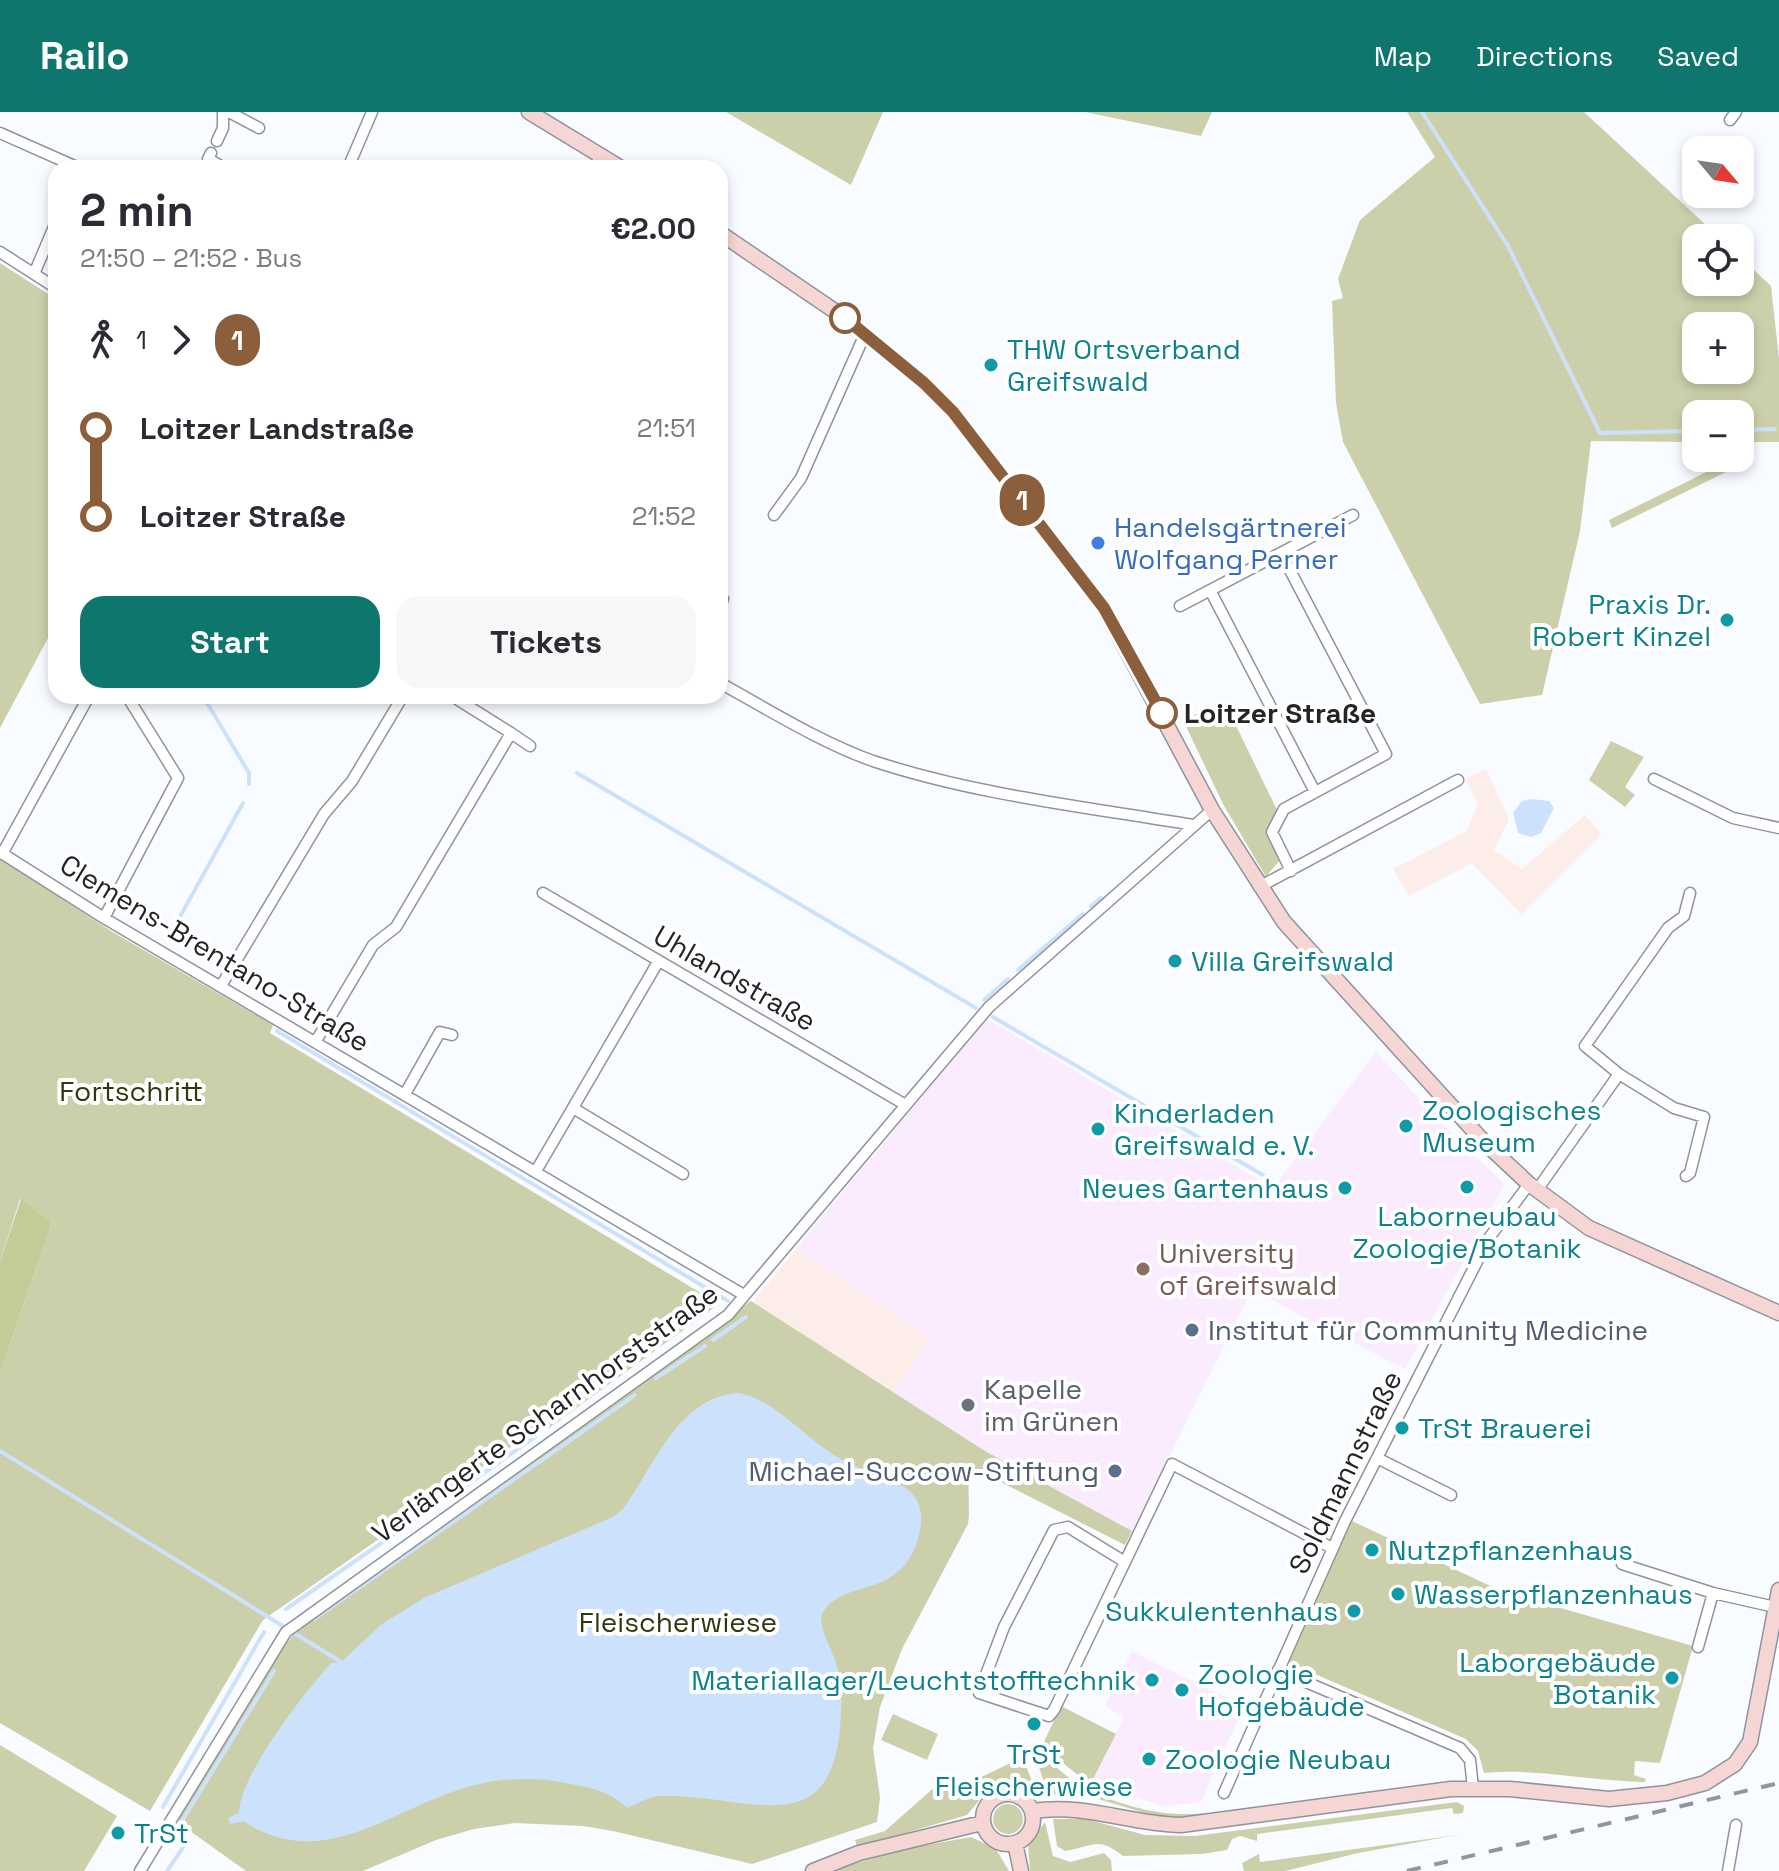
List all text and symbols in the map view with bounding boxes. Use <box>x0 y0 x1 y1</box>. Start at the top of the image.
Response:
text: Railo <box>40 32 129 80</box>
text: Map <box>1374 38 1432 74</box>
text: Directions <box>1476 38 1613 74</box>
text: Saved <box>1657 38 1739 74</box>
north arrow <box>1682 136 1754 208</box>
map controls <box>1682 136 1754 472</box>
text: 2 min <box>80 183 194 239</box>
text: €2.00 <box>610 209 696 248</box>
button: locate <box>1682 224 1754 296</box>
text: 21:50 – 21:52 · Bus <box>80 241 302 275</box>
unlabelled marker <box>830 303 860 333</box>
button: + <box>1682 312 1754 384</box>
icon: walk <box>80 318 124 362</box>
icon: forward <box>159 318 203 362</box>
text: 1 <box>231 322 244 358</box>
text: 1 <box>136 323 147 357</box>
place label: THW Ortsverband Greifswald <box>1007 331 1241 399</box>
marker: THW Ortsverband Greifswald <box>982 356 1000 374</box>
button: − <box>1682 400 1754 472</box>
text: Loitzer Landstraße <box>140 409 414 448</box>
text: 21:51 <box>637 411 696 445</box>
line badge: 1 <box>996 474 1048 526</box>
text: 1 <box>1016 482 1028 518</box>
text: Loitzer Straße <box>140 497 346 536</box>
text: 21:52 <box>632 499 696 533</box>
place label: Handelsgärtnerei Wolfgang Perner <box>1114 509 1347 577</box>
marker: Handelsgärtnerei Wolfgang Perner <box>1089 534 1107 552</box>
place label: Praxis Dr. Robert Kinzel <box>1532 586 1711 654</box>
button: Start <box>80 596 380 688</box>
button: Tickets <box>396 596 696 688</box>
marker: Praxis Dr. Robert Kinzel <box>1718 611 1736 629</box>
place label: Loitzer Straße <box>1184 695 1376 731</box>
marker: Loitzer Straße <box>1147 698 1177 728</box>
street label: Clemens-Brentano-Straße <box>54 846 376 1060</box>
street label: Uhlandstraße <box>647 917 823 1039</box>
place label: Villa Greifswald <box>1191 943 1394 979</box>
marker: Villa Greifswald <box>1166 952 1184 970</box>
park label: Fortschritt <box>59 1073 203 1109</box>
place label: Zoologisches Museum <box>1422 1092 1601 1160</box>
place label: Kinderladen Greifswald e. V. <box>1114 1095 1315 1163</box>
marker: Zoologisches Museum <box>1397 1117 1415 1135</box>
marker: Kinderladen Greifswald e. V. <box>1089 1120 1107 1138</box>
place label: Neues Gartenhaus <box>1082 1170 1329 1206</box>
marker: Laborneubau Zoologie/Botanik <box>1458 1178 1476 1196</box>
marker: Neues Gartenhaus <box>1336 1179 1354 1197</box>
place label: Laborneubau Zoologie/Botanik <box>1352 1198 1582 1266</box>
place label: University of Greifswald <box>1159 1235 1337 1303</box>
marker: University of Greifswald <box>1134 1260 1152 1278</box>
street label: Verlängerte Scharnhorststraße <box>365 1275 725 1551</box>
place label: Institut für Community Medicine <box>1208 1312 1648 1348</box>
marker: Institut für Community Medicine <box>1183 1321 1201 1339</box>
street label: Soldmannstraße <box>1280 1365 1410 1579</box>
place label: Kapelle im Grünen <box>984 1371 1119 1439</box>
marker: Kapelle im Grünen <box>959 1396 977 1414</box>
place label: TrSt Brauerei <box>1418 1410 1592 1446</box>
marker: TrSt Brauerei <box>1393 1419 1411 1437</box>
place label: Michael-Succow-Stiftung <box>749 1453 1099 1489</box>
marker: Michael-Succow-Stiftung <box>1106 1462 1124 1480</box>
place label: Nutzpflanzenhaus <box>1388 1532 1633 1568</box>
marker: Nutzpflanzenhaus <box>1363 1541 1381 1559</box>
place label: Wasserpflanzenhaus <box>1414 1576 1693 1612</box>
marker: Wasserpflanzenhaus <box>1389 1585 1407 1603</box>
place label: Sukkulentenhaus <box>1105 1593 1338 1629</box>
marker: Sukkulentenhaus <box>1345 1602 1363 1620</box>
park label: Fleischerwiese <box>579 1604 777 1640</box>
place label: Laborgebäude Botanik <box>1459 1644 1656 1712</box>
place label: Zoologie Hofgebäude <box>1198 1656 1365 1724</box>
place label: Materiallager/Leuchtstofftechnik <box>691 1662 1136 1698</box>
marker: Laborgebäude Botanik <box>1663 1669 1681 1687</box>
marker: Materiallager/Leuchtstofftechnik <box>1143 1671 1161 1689</box>
marker: Zoologie Hofgebäude <box>1173 1681 1191 1699</box>
marker: TrSt Fleischerwiese <box>1025 1715 1043 1733</box>
place label: TrSt Fleischerwiese <box>935 1736 1133 1804</box>
place label: Zoologie Neubau <box>1165 1741 1391 1777</box>
marker: Zoologie Neubau <box>1140 1750 1158 1768</box>
place label: TrSt <box>134 1815 189 1851</box>
marker: TrSt <box>109 1824 127 1842</box>

